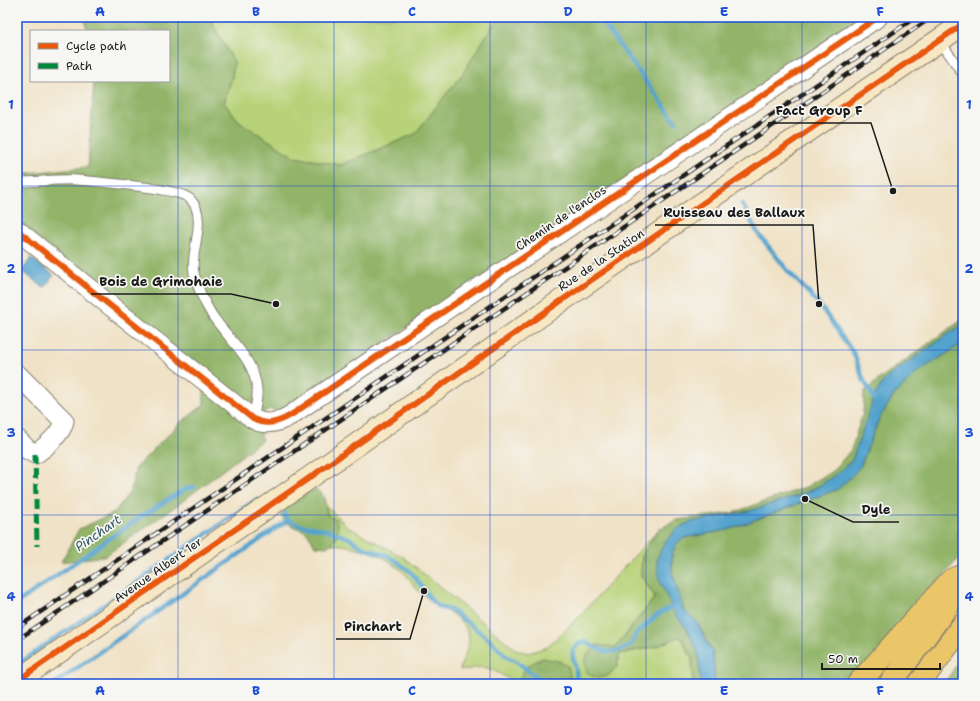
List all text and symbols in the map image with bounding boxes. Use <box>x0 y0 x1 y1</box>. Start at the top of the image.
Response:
text: A <box>95 3 105 20</box>
text: B <box>252 3 260 20</box>
text: C <box>408 3 416 20</box>
text: D <box>563 3 573 20</box>
text: E <box>720 3 729 20</box>
text: F <box>876 3 884 20</box>
legend <box>30 30 170 82</box>
text: Cycle path <box>66 38 127 54</box>
text: Path <box>66 58 92 74</box>
text: 1 <box>8 96 14 113</box>
text: 1 <box>966 96 972 113</box>
callout: Fact Group F <box>768 98 871 123</box>
text: Fact Group F <box>775 102 863 119</box>
street label: Chemin de l'enclos <box>513 182 609 254</box>
callout: Ruisseau des Ballaux <box>655 200 813 225</box>
text: Ruisseau des Ballaux <box>663 204 805 221</box>
street label: Rue de la Station <box>555 225 647 295</box>
text: 2 <box>6 260 16 277</box>
text: 2 <box>964 260 974 277</box>
callout: Bois de Grimohaie <box>91 269 231 294</box>
text: Bois de Grimohaie <box>99 273 223 290</box>
text: 3 <box>6 424 16 441</box>
text: 3 <box>964 424 974 441</box>
callout: Dyle <box>853 497 899 522</box>
text: Dyle <box>861 501 891 518</box>
water label: Pinchart <box>71 511 125 555</box>
street label: Avenue Albert 1er <box>111 533 205 606</box>
text: 4 <box>6 588 16 605</box>
text: 4 <box>964 588 974 605</box>
callout: Pinchart <box>336 614 410 639</box>
text: Pinchart <box>344 618 402 635</box>
scale bar <box>822 645 940 671</box>
text: 50 m <box>828 651 858 667</box>
text: A <box>95 682 105 699</box>
text: B <box>252 682 260 699</box>
text: C <box>408 682 416 699</box>
text: D <box>563 682 573 699</box>
text: E <box>720 682 729 699</box>
text: F <box>876 682 884 699</box>

